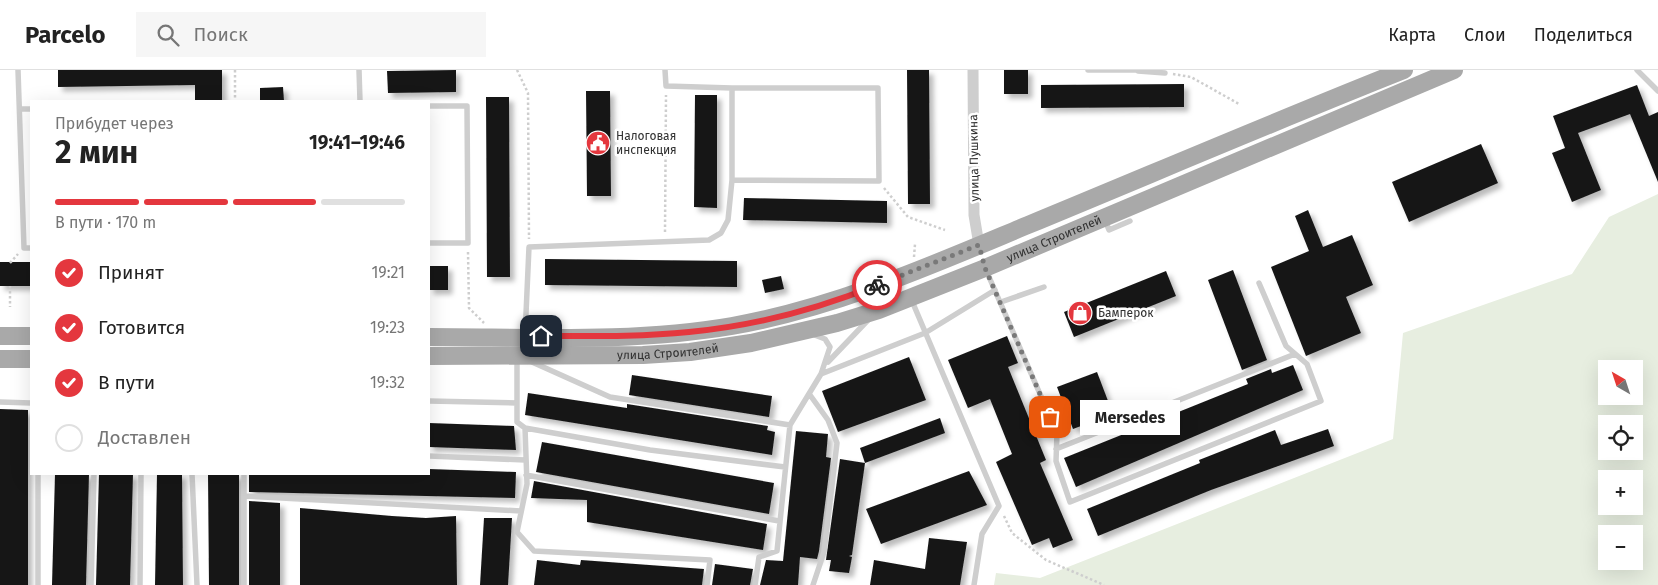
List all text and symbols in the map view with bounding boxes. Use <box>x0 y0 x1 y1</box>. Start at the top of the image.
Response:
search box <box>136 12 486 57</box>
text: Parcelo <box>25 21 106 49</box>
icon: search <box>154 21 182 49</box>
text: Поиск <box>194 23 248 46</box>
text: Карта <box>1388 24 1436 46</box>
text: Слои <box>1464 24 1506 46</box>
text: Поделиться <box>1534 24 1633 46</box>
text: Прибудет через <box>55 114 174 133</box>
street label: улица Пушкина <box>966 114 982 202</box>
place label: Налоговая инспекция <box>616 129 677 157</box>
public building icon: Налоговая инспекция <box>585 130 611 156</box>
text: 19:41–19:46 <box>309 131 405 154</box>
text: 2 мин <box>55 133 138 171</box>
text: В пути · 170 m <box>55 213 156 232</box>
street label: улица Строителей <box>1004 213 1104 265</box>
icon: check <box>55 259 83 287</box>
courier <box>852 260 902 310</box>
text: Принят <box>98 261 164 284</box>
text: 19:21 <box>371 263 405 282</box>
icon: bike <box>863 271 891 299</box>
shop icon: Бамперок <box>1067 300 1093 326</box>
place label: Бамперок <box>1098 306 1154 320</box>
icon: check <box>55 314 83 342</box>
pin <box>520 315 562 357</box>
text: Готовится <box>98 316 185 339</box>
text: 19:23 <box>370 318 405 337</box>
icon: home <box>527 322 555 350</box>
street label: улица Строителей <box>617 341 720 362</box>
north arrow <box>1598 360 1642 405</box>
map controls <box>1598 360 1643 570</box>
icon: check <box>55 369 83 397</box>
text: В пути <box>98 371 155 394</box>
text: 19:32 <box>370 373 405 392</box>
pin <box>1029 396 1071 438</box>
callout: Mersedes <box>1080 400 1180 434</box>
icon: bag <box>1036 403 1064 431</box>
text: Mersedes <box>1095 408 1165 427</box>
button: locate <box>1598 415 1643 460</box>
text: Доставлен <box>98 426 191 449</box>
button: + <box>1598 470 1643 515</box>
button: − <box>1598 525 1643 570</box>

